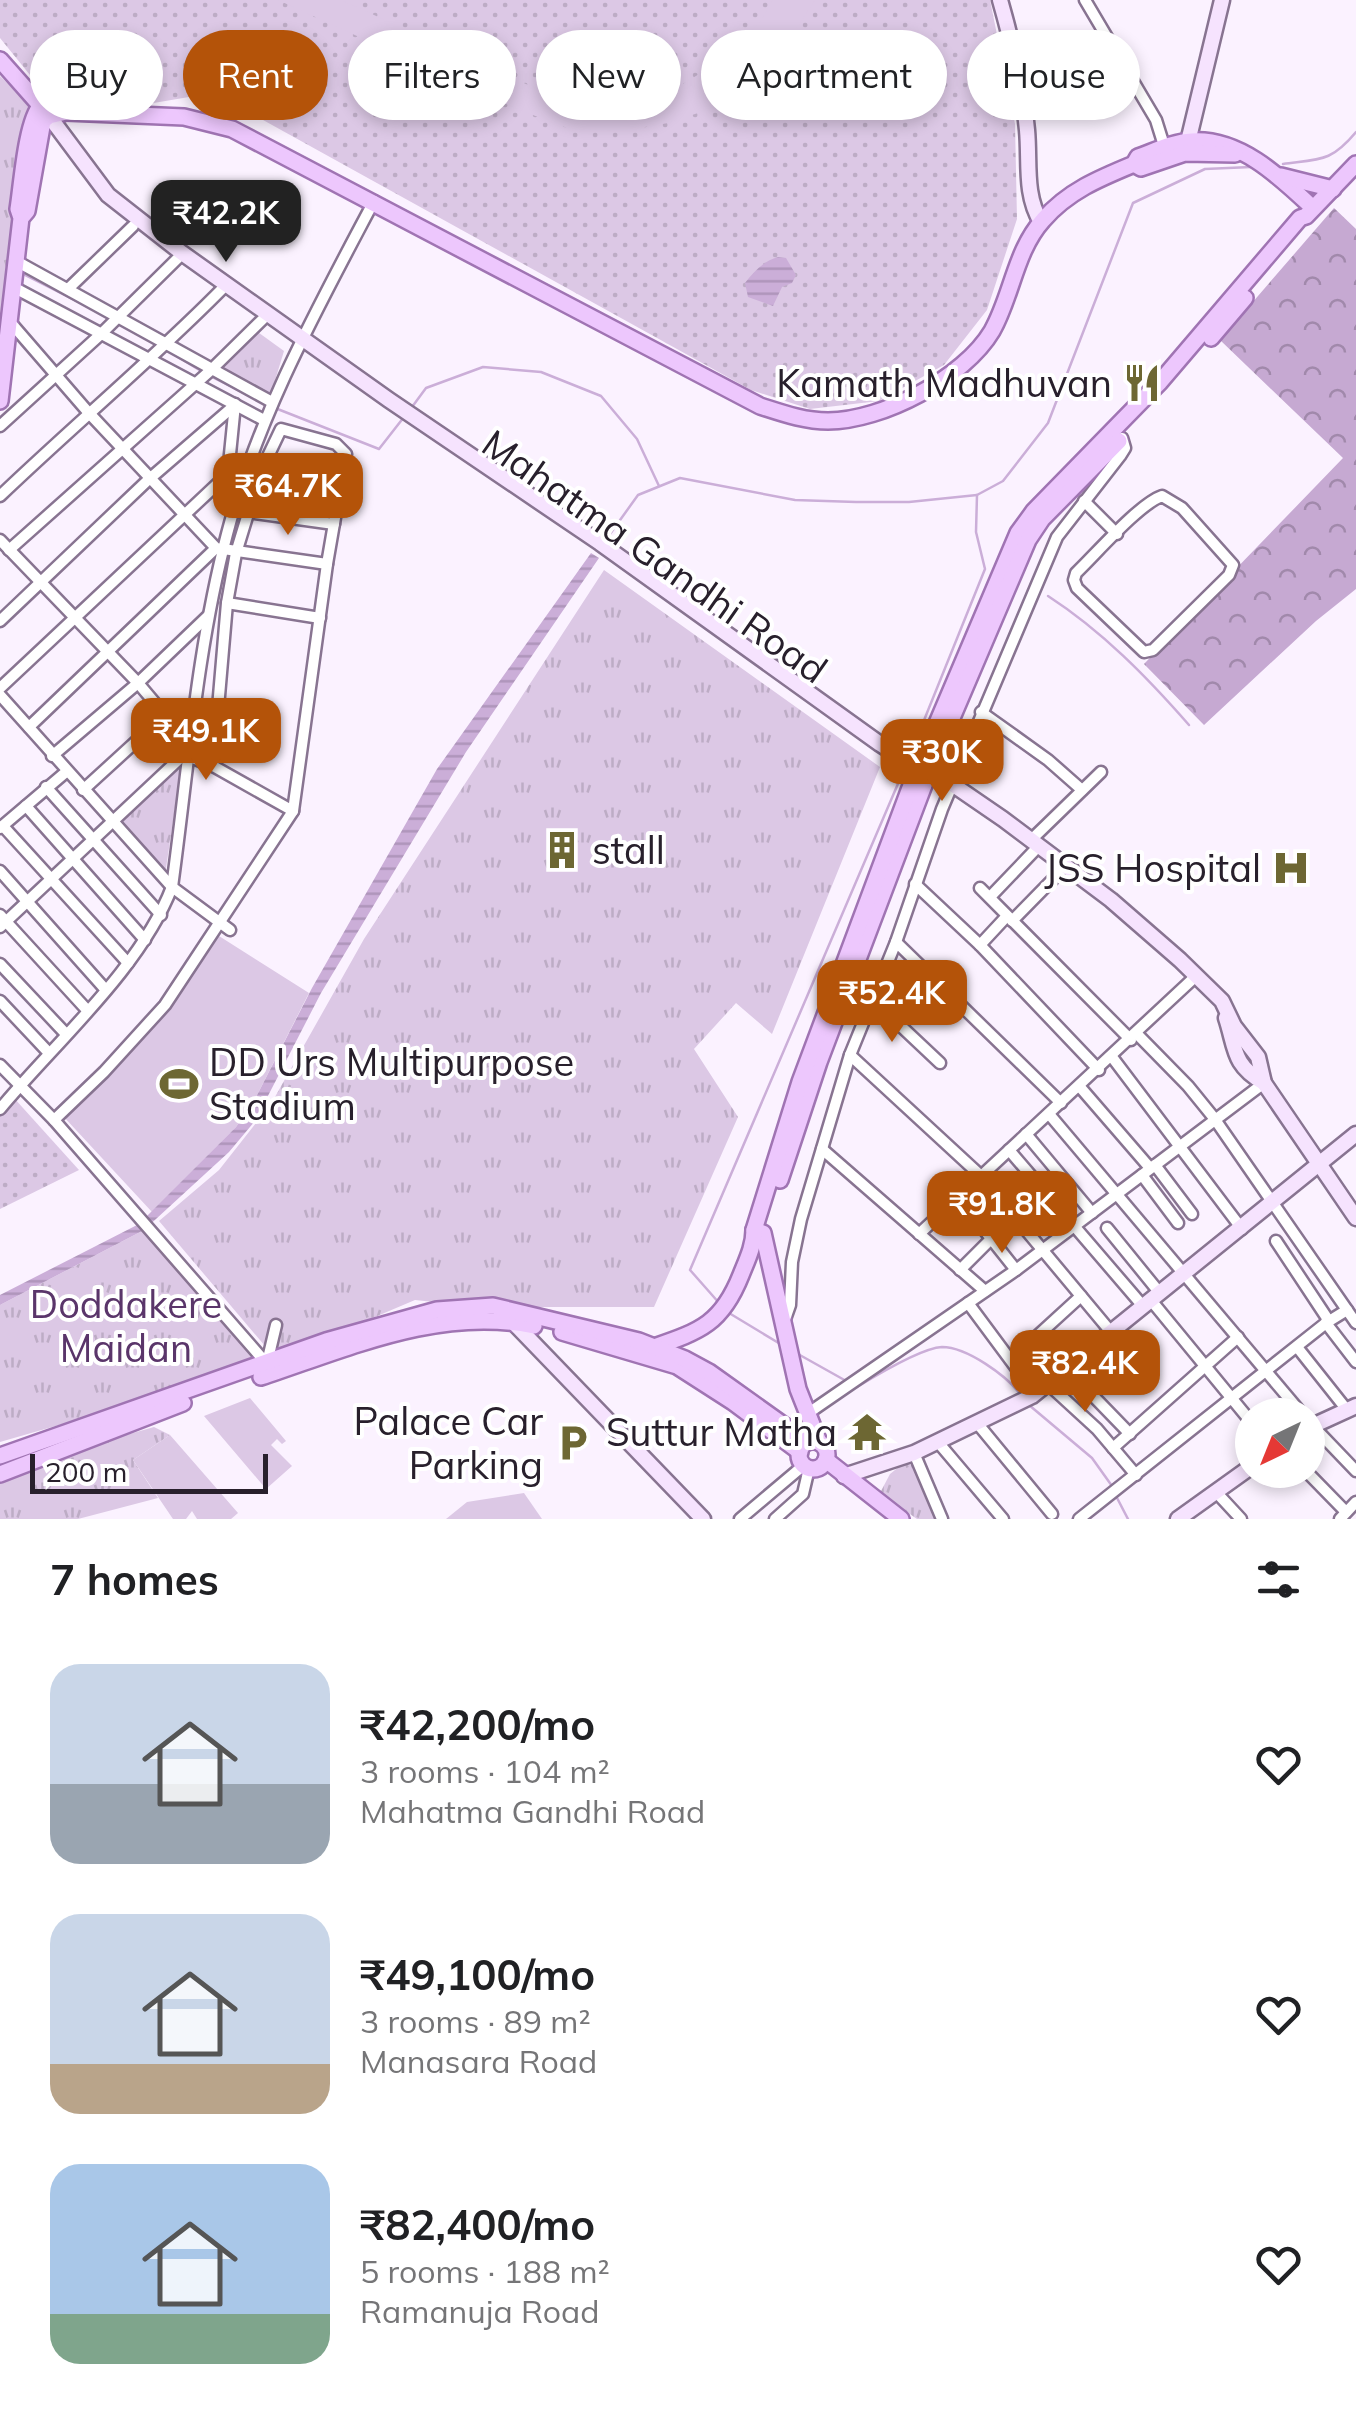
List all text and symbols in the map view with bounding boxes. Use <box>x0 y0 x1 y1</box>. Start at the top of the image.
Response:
chip: Buy <box>30 30 163 120</box>
chip: Rent <box>183 30 328 120</box>
chip: Filters <box>348 30 516 120</box>
chip: New <box>536 30 681 120</box>
chip: Apartment <box>701 30 947 120</box>
chip: House <box>967 30 1140 120</box>
pin: ₹42.2K <box>145 180 307 265</box>
text: ₹42.2K <box>173 192 279 232</box>
place label: Kamath Madhuvan <box>776 359 1112 407</box>
restaurant icon: Kamath Madhuvan <box>1121 362 1163 404</box>
street label: Mahatma Gandhi Road <box>473 419 837 693</box>
pin: ₹64.7K <box>207 453 369 538</box>
text: ₹64.7K <box>235 465 341 505</box>
pin: ₹49.1K <box>125 698 287 783</box>
text: ₹49.1K <box>153 710 259 750</box>
pin: ₹30K <box>883 719 1001 804</box>
text: ₹30K <box>903 731 981 771</box>
place label: stall <box>592 826 665 874</box>
building icon: stall <box>541 829 583 871</box>
place label: JSS Hospital <box>1045 844 1261 892</box>
hospital icon: JSS Hospital <box>1270 847 1312 889</box>
pin: ₹52.4K <box>811 960 973 1045</box>
text: ₹52.4K <box>839 972 945 1012</box>
place label: DD Urs Multipurpose Stadium <box>209 1038 574 1130</box>
sports icon: DD Urs Multipurpose Stadium <box>158 1063 200 1105</box>
pin: ₹91.8K <box>921 1171 1083 1256</box>
text: ₹91.8K <box>949 1183 1055 1223</box>
park label: Doddakere Maidan <box>30 1280 222 1372</box>
pin: ₹82.4K <box>1004 1330 1166 1415</box>
text: ₹82.4K <box>1032 1342 1138 1382</box>
place label: Palace Car Parking <box>354 1397 543 1489</box>
north arrow <box>1235 1398 1325 1488</box>
map controls <box>1235 1398 1325 1488</box>
place label: Suttur Matha <box>606 1408 837 1456</box>
temple icon: Suttur Matha <box>846 1411 888 1453</box>
parking icon: Palace Car Parking <box>552 1422 594 1464</box>
scale bar <box>30 1449 268 1494</box>
text: 200 m <box>45 1454 127 1489</box>
icon: filters <box>1251 1552 1306 1607</box>
text: 7 homes <box>50 1553 219 1606</box>
text: ₹42,200/mo <box>360 1698 595 1751</box>
icon: home <box>130 1704 250 1824</box>
icon: heart <box>1251 1737 1306 1792</box>
text: 3 rooms · 104 m² <box>360 1751 610 1791</box>
text: Mahatma Gandhi Road <box>360 1791 705 1831</box>
text: ₹49,100/mo <box>360 1948 595 2001</box>
icon: home <box>130 1954 250 2074</box>
icon: heart <box>1251 1987 1306 2042</box>
text: 3 rooms · 89 m² <box>360 2001 591 2041</box>
text: Manasara Road <box>360 2041 597 2081</box>
text: ₹82,400/mo <box>360 2198 595 2251</box>
icon: home <box>130 2204 250 2324</box>
icon: heart <box>1251 2237 1306 2292</box>
text: 5 rooms · 188 m² <box>360 2251 610 2291</box>
text: Ramanuja Road <box>360 2291 599 2331</box>

